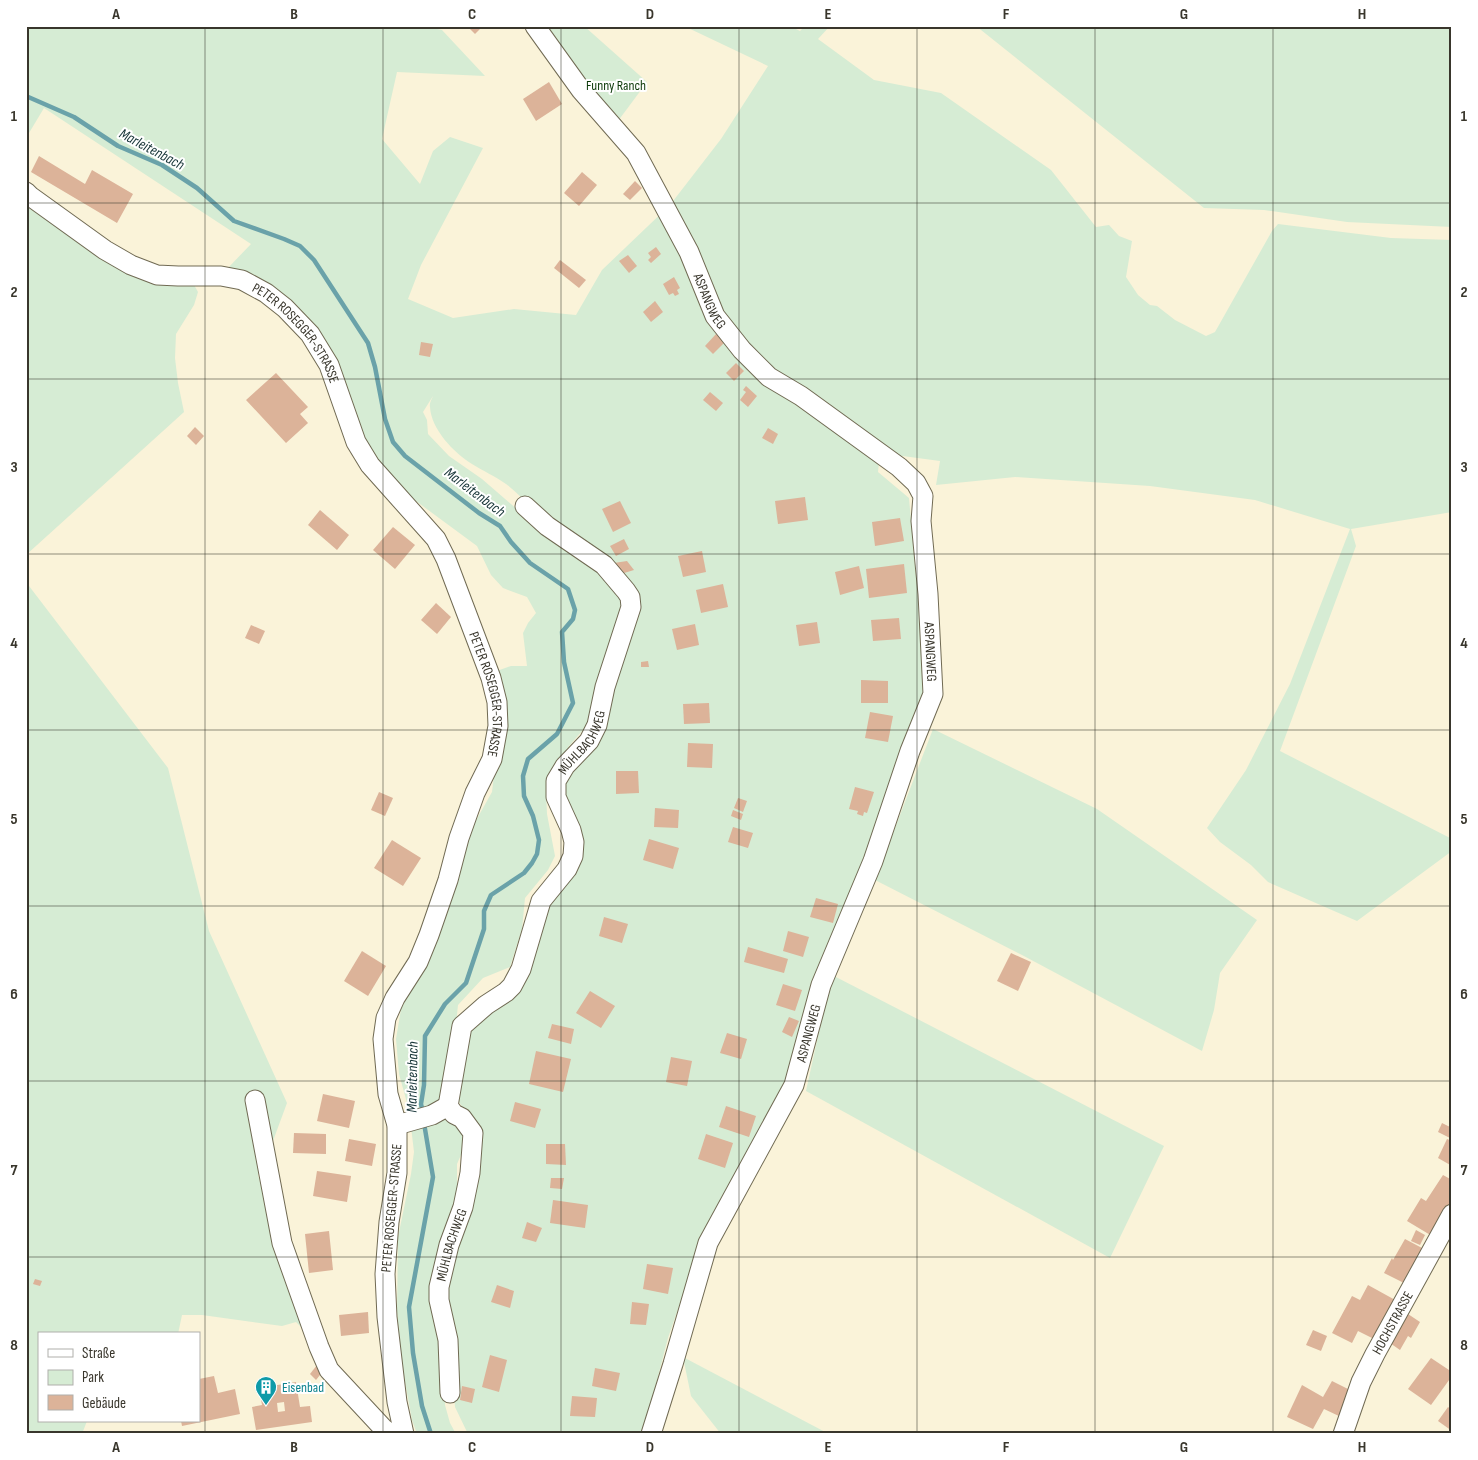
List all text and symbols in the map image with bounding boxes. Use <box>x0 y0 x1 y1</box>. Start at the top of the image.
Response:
text: A <box>111 5 120 24</box>
text: B <box>290 5 298 24</box>
text: C <box>468 5 476 24</box>
text: D <box>646 5 654 24</box>
text: E <box>825 5 832 24</box>
text: F <box>1003 5 1010 24</box>
text: G <box>1180 5 1188 24</box>
text: H <box>1358 5 1366 24</box>
park label: Funny Ranch <box>586 77 646 94</box>
text: 1 <box>11 107 18 126</box>
text: 1 <box>1461 107 1468 126</box>
water label: Marleitenbach <box>116 124 188 175</box>
street label: ASPANGWEG <box>689 270 730 332</box>
street label: PETER ROSEGGER-STRASSE <box>249 279 343 385</box>
text: 2 <box>10 283 18 302</box>
text: 2 <box>1460 283 1468 302</box>
text: 3 <box>10 458 18 477</box>
text: 3 <box>1460 458 1468 477</box>
water label: Marleitenbach <box>441 463 509 521</box>
street label: ASPANGWEG <box>920 621 940 682</box>
street label: PETER ROSEGGER-STRASSE <box>465 629 506 758</box>
text: 4 <box>10 634 18 653</box>
text: 4 <box>1460 634 1468 653</box>
street label: MÜHLBACHWEG <box>554 709 609 777</box>
text: 5 <box>10 810 18 829</box>
text: 5 <box>1460 810 1468 829</box>
text: 6 <box>10 985 18 1004</box>
text: 6 <box>1460 985 1468 1004</box>
street label: ASPANGWEG <box>792 1002 824 1065</box>
water label: Marleitenbach <box>402 1041 423 1113</box>
street label: PETER ROSEGGER-STRASSE <box>377 1143 406 1273</box>
text: 7 <box>11 1161 18 1180</box>
text: 7 <box>1461 1161 1468 1180</box>
street label: MÜHLBACHWEG <box>433 1206 471 1283</box>
street label: HOCHSTRASSE <box>1368 1288 1417 1358</box>
legend <box>38 1332 200 1422</box>
text: 8 <box>10 1336 18 1355</box>
text: 8 <box>1460 1336 1468 1355</box>
text: Straße <box>82 1344 115 1363</box>
text: Park <box>82 1368 104 1387</box>
building icon: Eisenbad <box>254 1375 278 1406</box>
place label: Eisenbad <box>282 1379 324 1396</box>
text: Gebäude <box>82 1394 126 1413</box>
text: A <box>111 1438 120 1457</box>
text: B <box>290 1438 298 1457</box>
text: C <box>468 1438 476 1457</box>
text: D <box>646 1438 654 1457</box>
text: E <box>825 1438 832 1457</box>
text: F <box>1003 1438 1010 1457</box>
text: G <box>1180 1438 1188 1457</box>
text: H <box>1358 1438 1366 1457</box>

